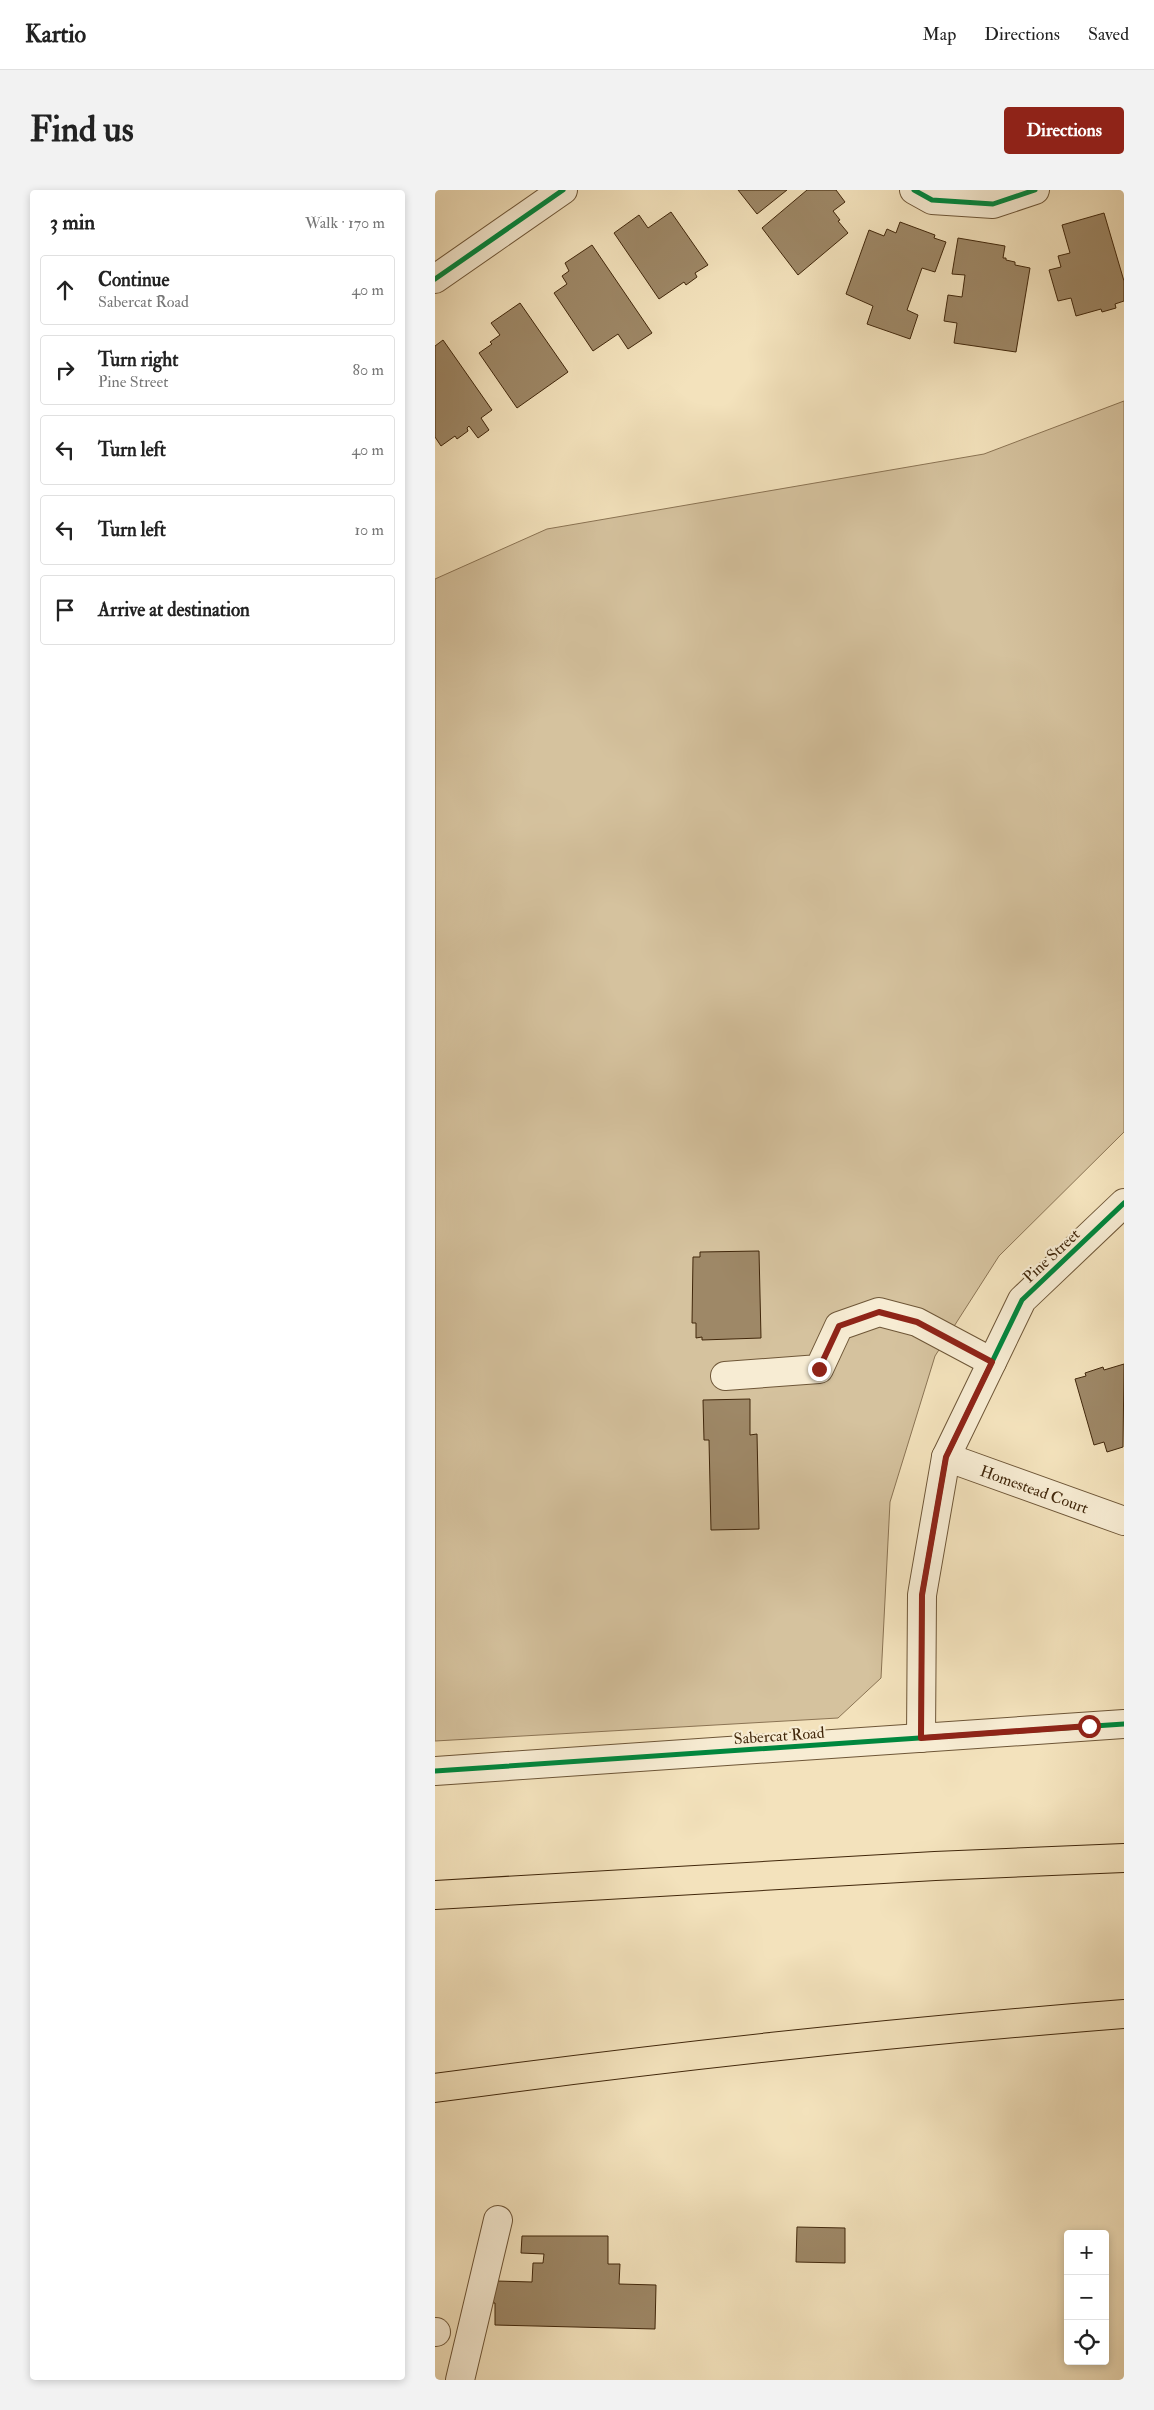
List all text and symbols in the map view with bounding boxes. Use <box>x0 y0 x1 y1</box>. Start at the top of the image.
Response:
text: Kartio <box>25 19 86 50</box>
text: Map <box>923 23 956 46</box>
text: Directions <box>984 23 1060 46</box>
text: Saved <box>1088 23 1129 46</box>
button: Directions <box>1004 107 1124 154</box>
text: Find us <box>30 108 134 152</box>
text: 3 min <box>50 209 95 236</box>
text: Walk · 170 m <box>305 213 385 233</box>
text: Continue <box>98 268 169 292</box>
icon: ahead <box>51 276 79 304</box>
text: 40 m <box>351 280 384 300</box>
text: Sabercat Road <box>98 292 189 312</box>
text: Turn right <box>98 348 178 372</box>
icon: right <box>51 356 79 384</box>
text: 80 m <box>353 360 384 380</box>
text: Pine Street <box>98 372 168 392</box>
icon: left <box>51 436 79 464</box>
text: Turn left <box>98 438 166 462</box>
text: 40 m <box>351 440 384 460</box>
icon: left <box>51 516 79 544</box>
text: Turn left <box>98 518 166 542</box>
text: 10 m <box>354 520 384 540</box>
icon: arrive <box>51 596 79 624</box>
text: Arrive at destination <box>98 598 250 622</box>
street label: Pine Street <box>1019 1224 1084 1287</box>
route end <box>808 1358 831 1381</box>
street label: Homestead Court <box>977 1461 1091 1518</box>
route start <box>1078 1715 1101 1738</box>
street label: Sabercat Road <box>733 1723 825 1749</box>
map controls <box>1064 2230 1109 2365</box>
button: + <box>1064 2230 1109 2275</box>
button: − <box>1064 2275 1109 2320</box>
button: locate <box>1064 2320 1109 2365</box>

